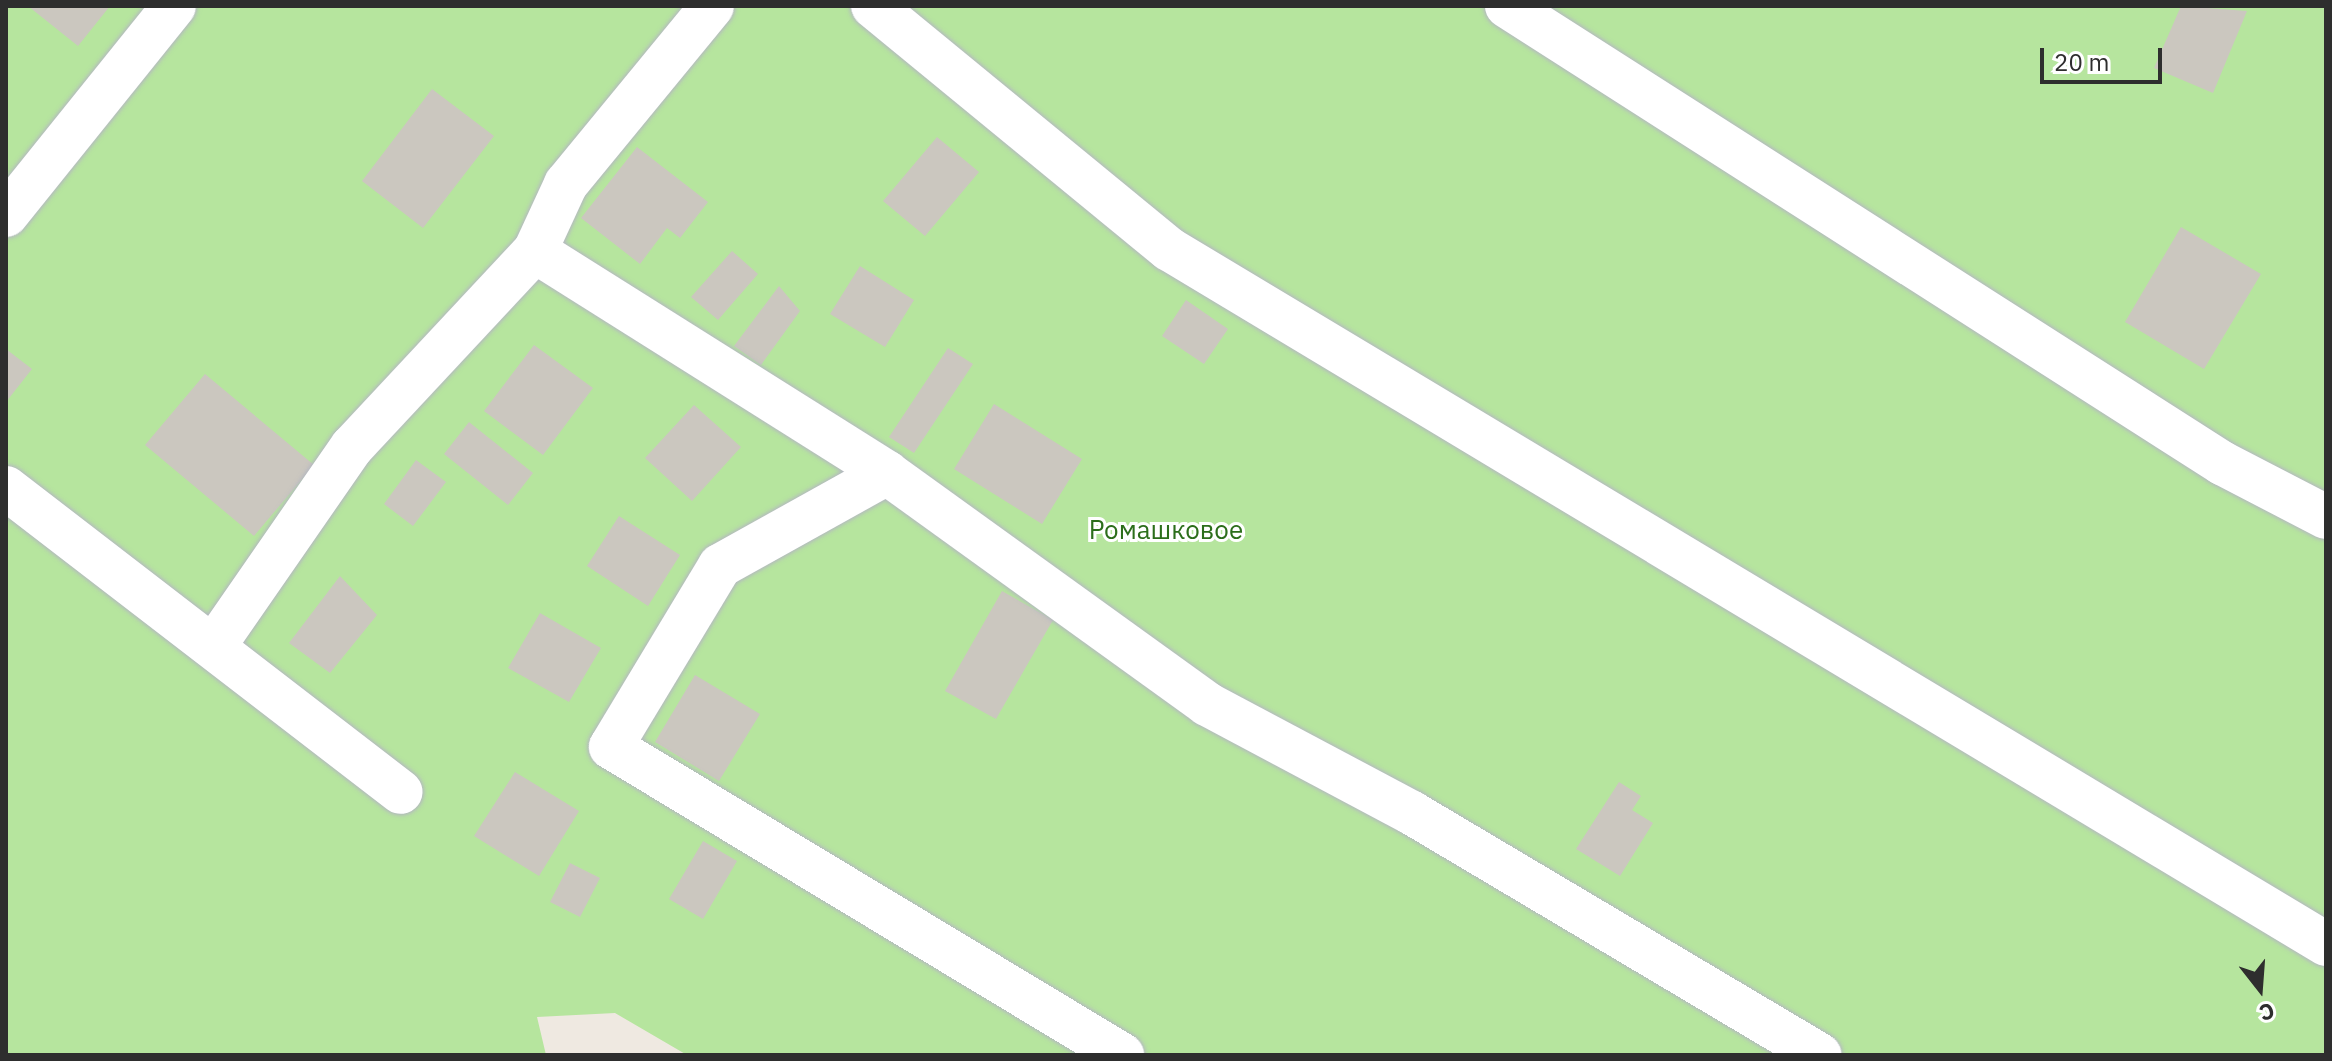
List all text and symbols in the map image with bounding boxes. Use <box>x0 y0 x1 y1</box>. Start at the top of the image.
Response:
scale bar <box>2044 32 2166 82</box>
text: 20 m <box>2054 46 2109 78</box>
park label: Ромашковое <box>1089 514 1243 546</box>
north arrow <box>2220 949 2300 1029</box>
text: С <box>2256 996 2278 1028</box>

